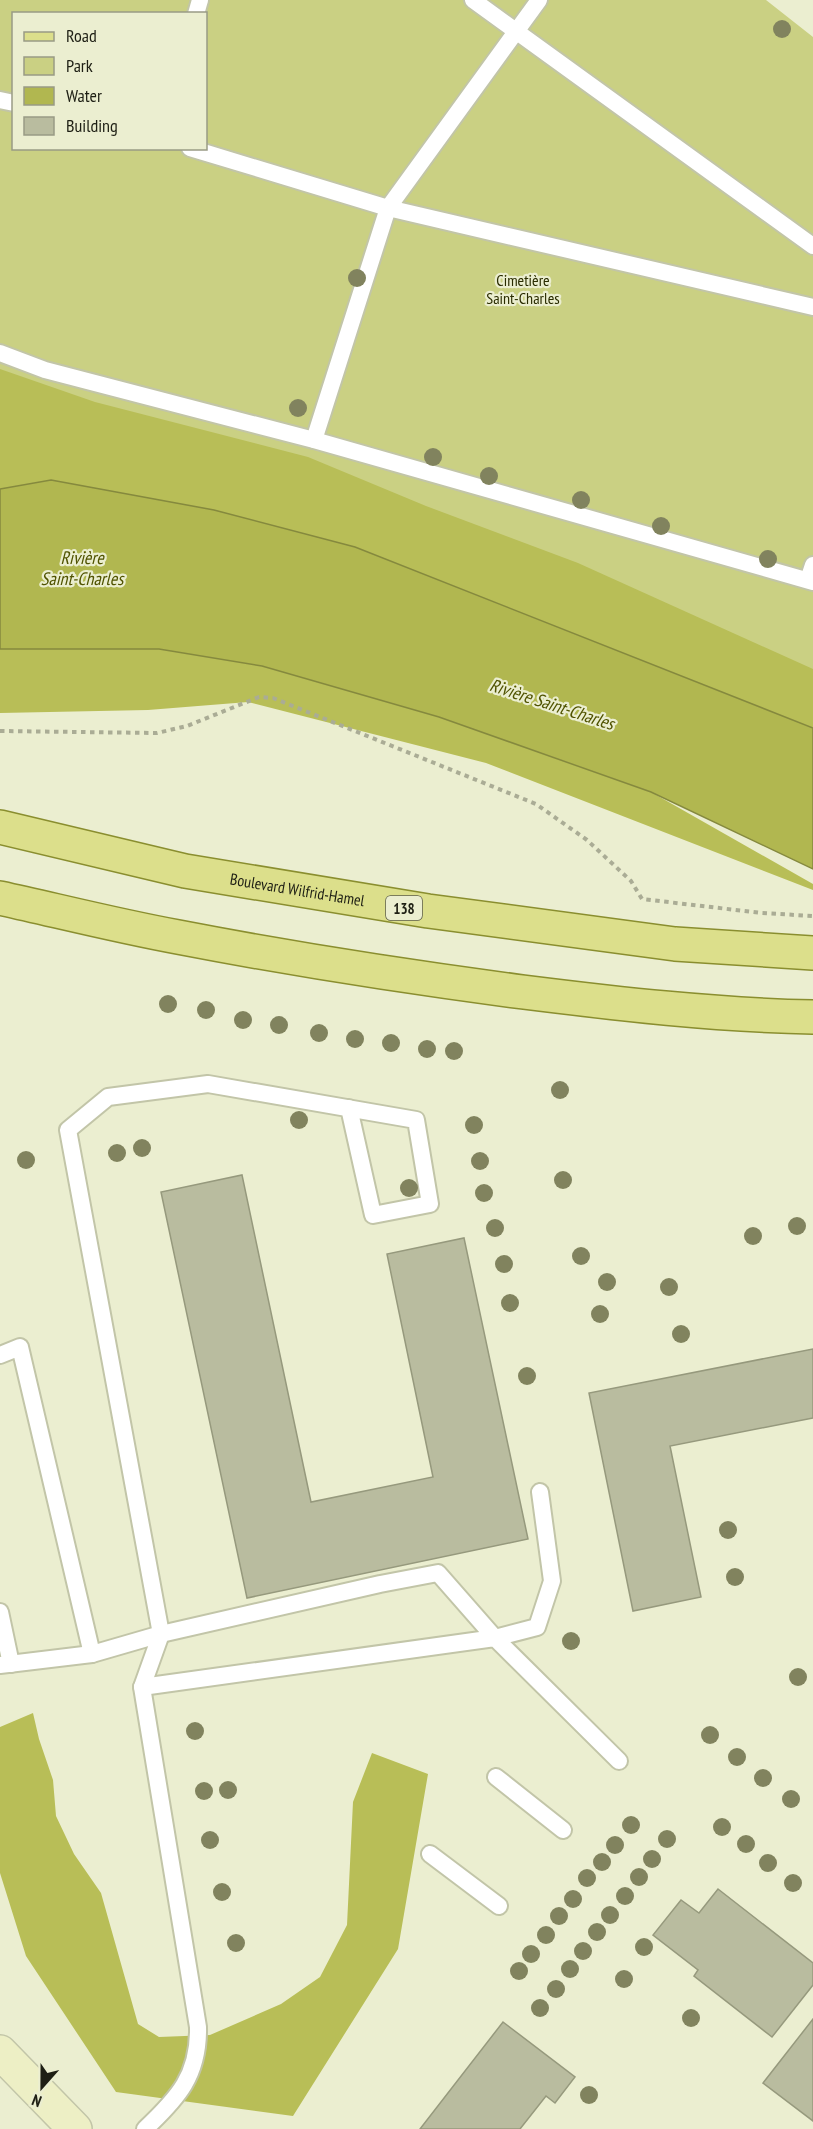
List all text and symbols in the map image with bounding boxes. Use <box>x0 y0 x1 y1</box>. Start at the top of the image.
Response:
legend <box>12 12 207 150</box>
text: Road <box>66 24 97 47</box>
text: Park <box>66 54 93 77</box>
text: Water <box>66 84 102 107</box>
text: Building <box>66 114 118 137</box>
park label: Cimetière Saint-Charles <box>486 270 560 308</box>
water label: Rivière Saint-Charles <box>41 546 125 590</box>
water label: Rivière Saint-Charles <box>487 673 619 736</box>
street label: Boulevard Wilfrid-Hamel <box>229 869 366 910</box>
road number: 138 <box>386 896 422 920</box>
north arrow <box>12 2057 72 2117</box>
text: N <box>29 2090 44 2112</box>

